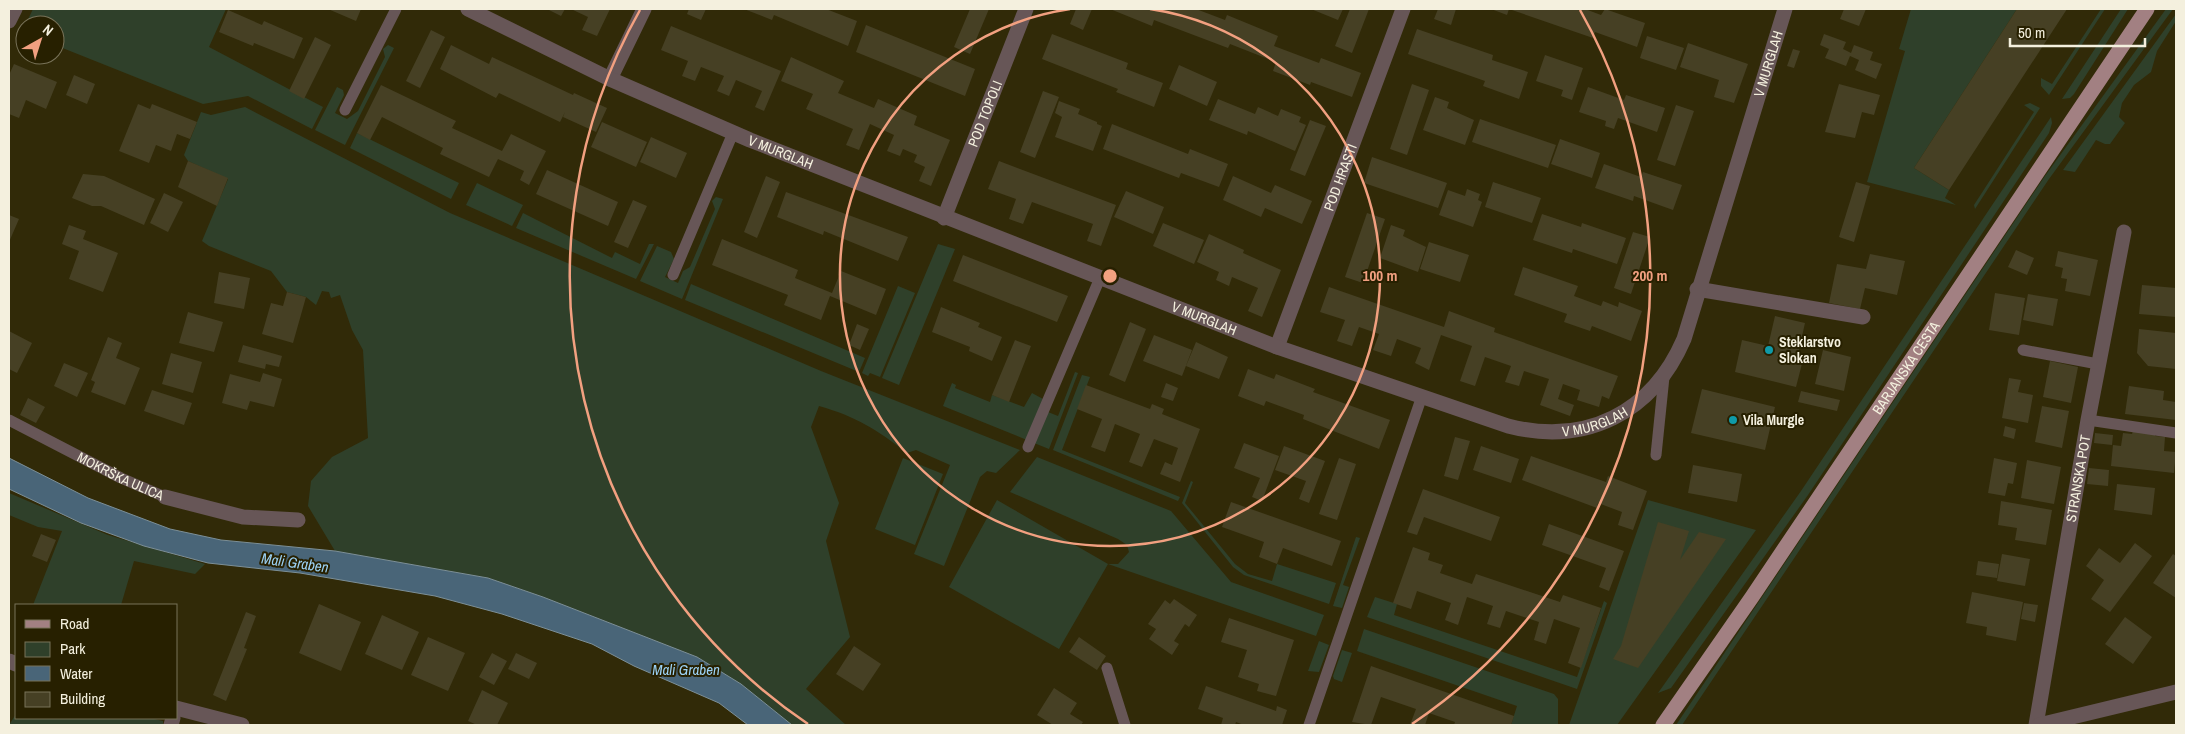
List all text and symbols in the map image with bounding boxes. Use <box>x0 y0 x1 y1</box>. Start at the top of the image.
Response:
north arrow <box>15 15 65 65</box>
scale bar <box>2010 15 2145 47</box>
text: N <box>39 20 57 40</box>
text: 50 m <box>2018 22 2045 43</box>
street label: V MURGLAH <box>1750 29 1787 99</box>
street label: POD TOPOLI <box>964 78 1006 150</box>
street label: V MURGLAH <box>746 131 816 173</box>
street label: POD HRASTI <box>1320 141 1361 213</box>
text: 100 m <box>1363 265 1397 286</box>
text: 200 m <box>1633 265 1667 286</box>
centre of rings <box>1101 267 1119 285</box>
street label: V MURGLAH <box>1169 298 1239 339</box>
street label: BARJANSKA CESTA <box>1868 318 1944 418</box>
place label: Steklarstvo Slokan <box>1779 333 1841 367</box>
marker: Steklarstvo Slokan <box>1763 344 1775 356</box>
street label: V MURGLAH <box>1561 403 1631 440</box>
place label: Vila Murgle <box>1743 411 1804 429</box>
marker: Vila Murgle <box>1727 414 1739 426</box>
street label: STRANSKA POT <box>2062 434 2094 524</box>
street label: MOKRŠKA ULICA <box>74 448 167 505</box>
water label: Mali Graben <box>260 547 330 578</box>
legend <box>15 604 178 719</box>
text: Road <box>60 613 89 634</box>
text: Park <box>60 638 86 659</box>
water label: Mali Graben <box>652 659 720 680</box>
text: Water <box>60 663 92 684</box>
text: Building <box>60 688 105 709</box>

